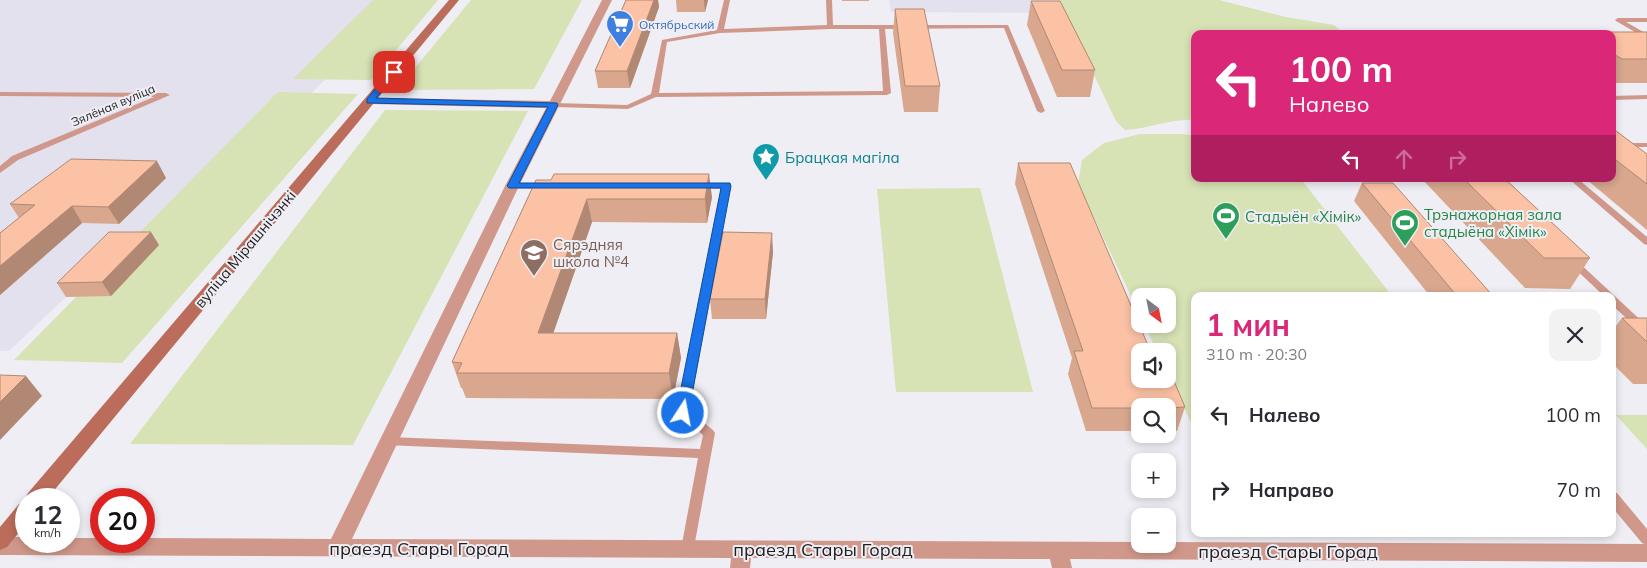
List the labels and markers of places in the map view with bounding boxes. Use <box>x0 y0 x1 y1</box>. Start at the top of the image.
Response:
supermarket icon: Октябрьский <box>605 9 635 48</box>
place label: Октябрьский <box>639 17 714 32</box>
pin <box>373 51 415 93</box>
place icon: Брацкая магіла <box>751 142 781 181</box>
place label: Брацкая магіла <box>785 148 900 167</box>
sports icon: Стадыён «Хімік» <box>1211 201 1241 240</box>
place label: Трэнажорная зала стадыёна «Хімік» <box>1424 205 1562 241</box>
place label: Стадыён «Хімік» <box>1245 207 1362 226</box>
sports icon: Трэнажорная зала стадыёна «Хімік» <box>1390 208 1420 247</box>
place label: Сярэдняя школа №4 <box>553 235 629 271</box>
school or university icon: Сярэдняя школа №4 <box>519 238 549 277</box>

